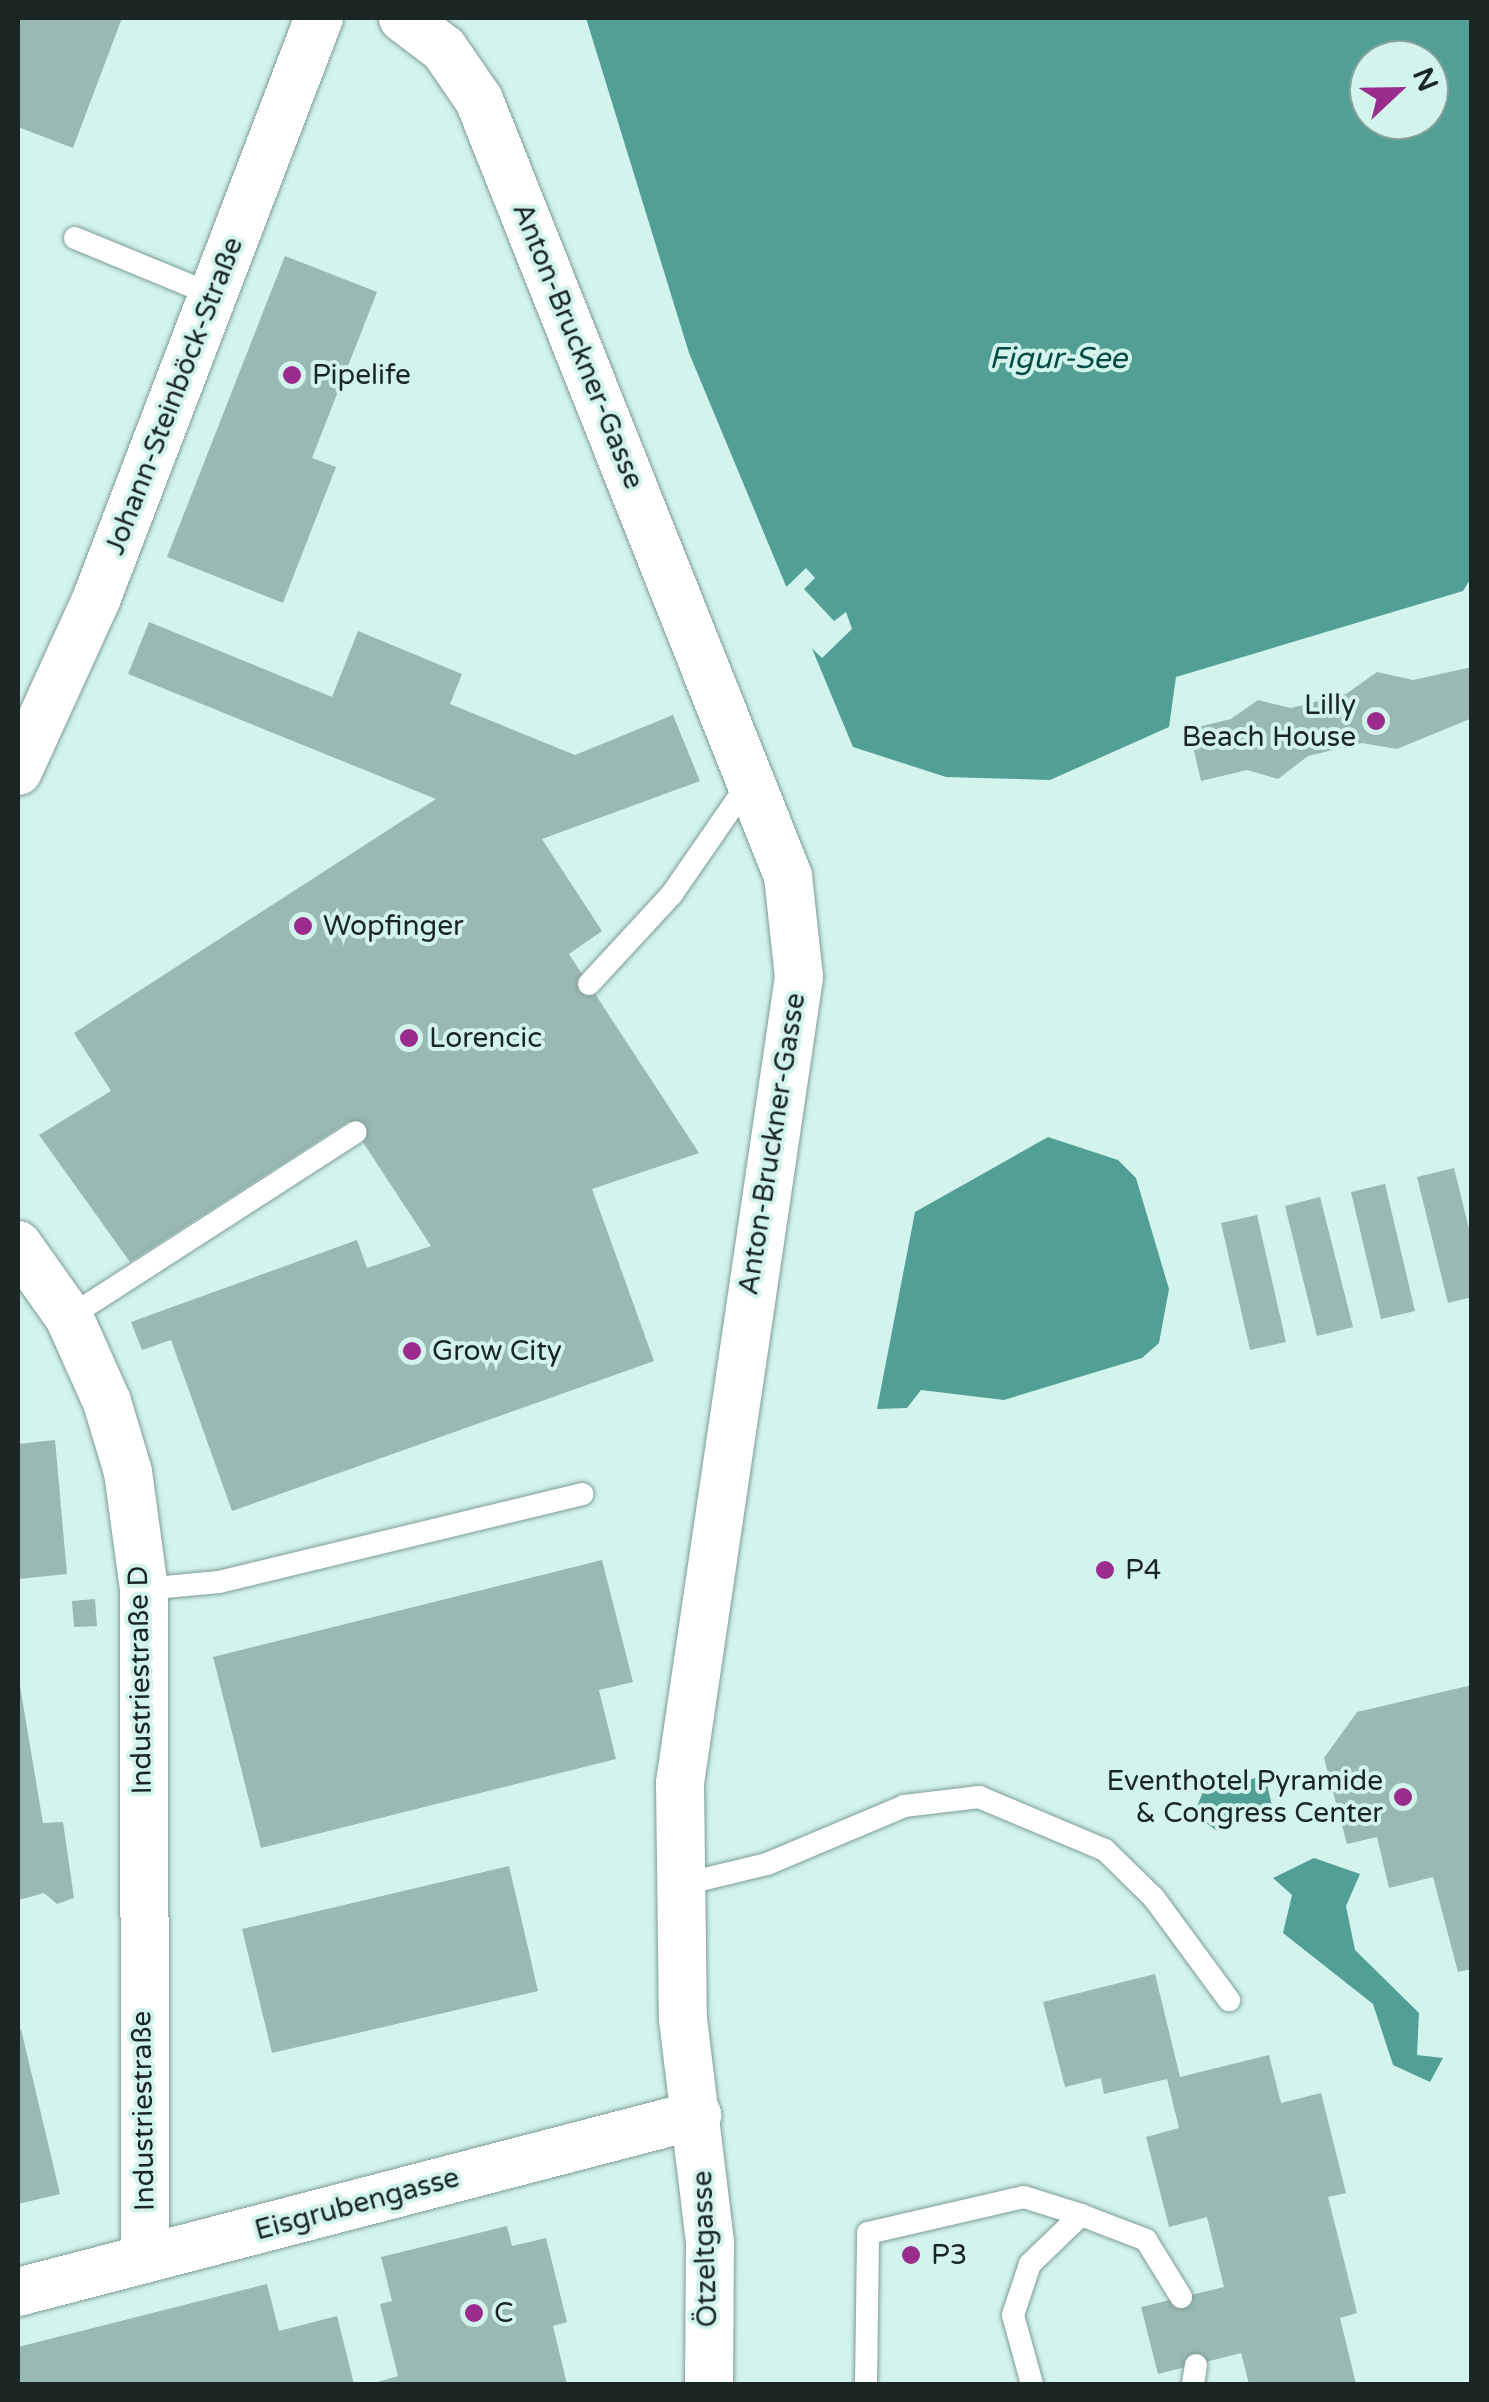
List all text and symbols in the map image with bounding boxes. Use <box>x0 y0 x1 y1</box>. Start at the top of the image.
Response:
north arrow <box>1349 40 1449 140</box>
text: N <box>1405 63 1445 96</box>
street label: Anton-Bruckner-Gasse <box>505 198 651 494</box>
street label: Johann-Steinböck-Straße <box>98 233 250 559</box>
water label: Figur-See <box>989 341 1127 377</box>
place label: Pipelife <box>312 358 411 392</box>
marker: Pipelife <box>281 364 303 386</box>
place label: Lilly Beach House <box>1182 688 1356 754</box>
marker: Lilly Beach House <box>1365 710 1387 732</box>
place label: Wopfinger <box>323 909 464 943</box>
marker: Wopfinger <box>292 915 314 937</box>
street label: Anton-Bruckner-Gasse <box>732 991 812 1297</box>
place label: Lorencic <box>429 1021 542 1055</box>
marker: Lorencic <box>398 1027 420 1049</box>
place label: Grow City <box>432 1334 562 1368</box>
marker: Grow City <box>401 1340 423 1362</box>
place label: P4 <box>1125 1553 1161 1587</box>
marker: P4 <box>1094 1559 1116 1581</box>
street label: Industriestraße D <box>121 1565 159 1795</box>
place label: Eventhotel Pyramide & Congress Center <box>1107 1764 1383 1830</box>
marker: Eventhotel Pyramide & Congress Center <box>1392 1786 1414 1808</box>
street label: Industriestraße <box>124 2011 162 2211</box>
street label: Eisgrubengasse <box>251 2161 463 2247</box>
street label: Ötzeltgasse <box>685 2170 725 2328</box>
place label: P3 <box>931 2238 967 2272</box>
marker: P3 <box>900 2244 922 2266</box>
place label: C <box>494 2296 513 2330</box>
marker: C <box>463 2302 485 2324</box>

